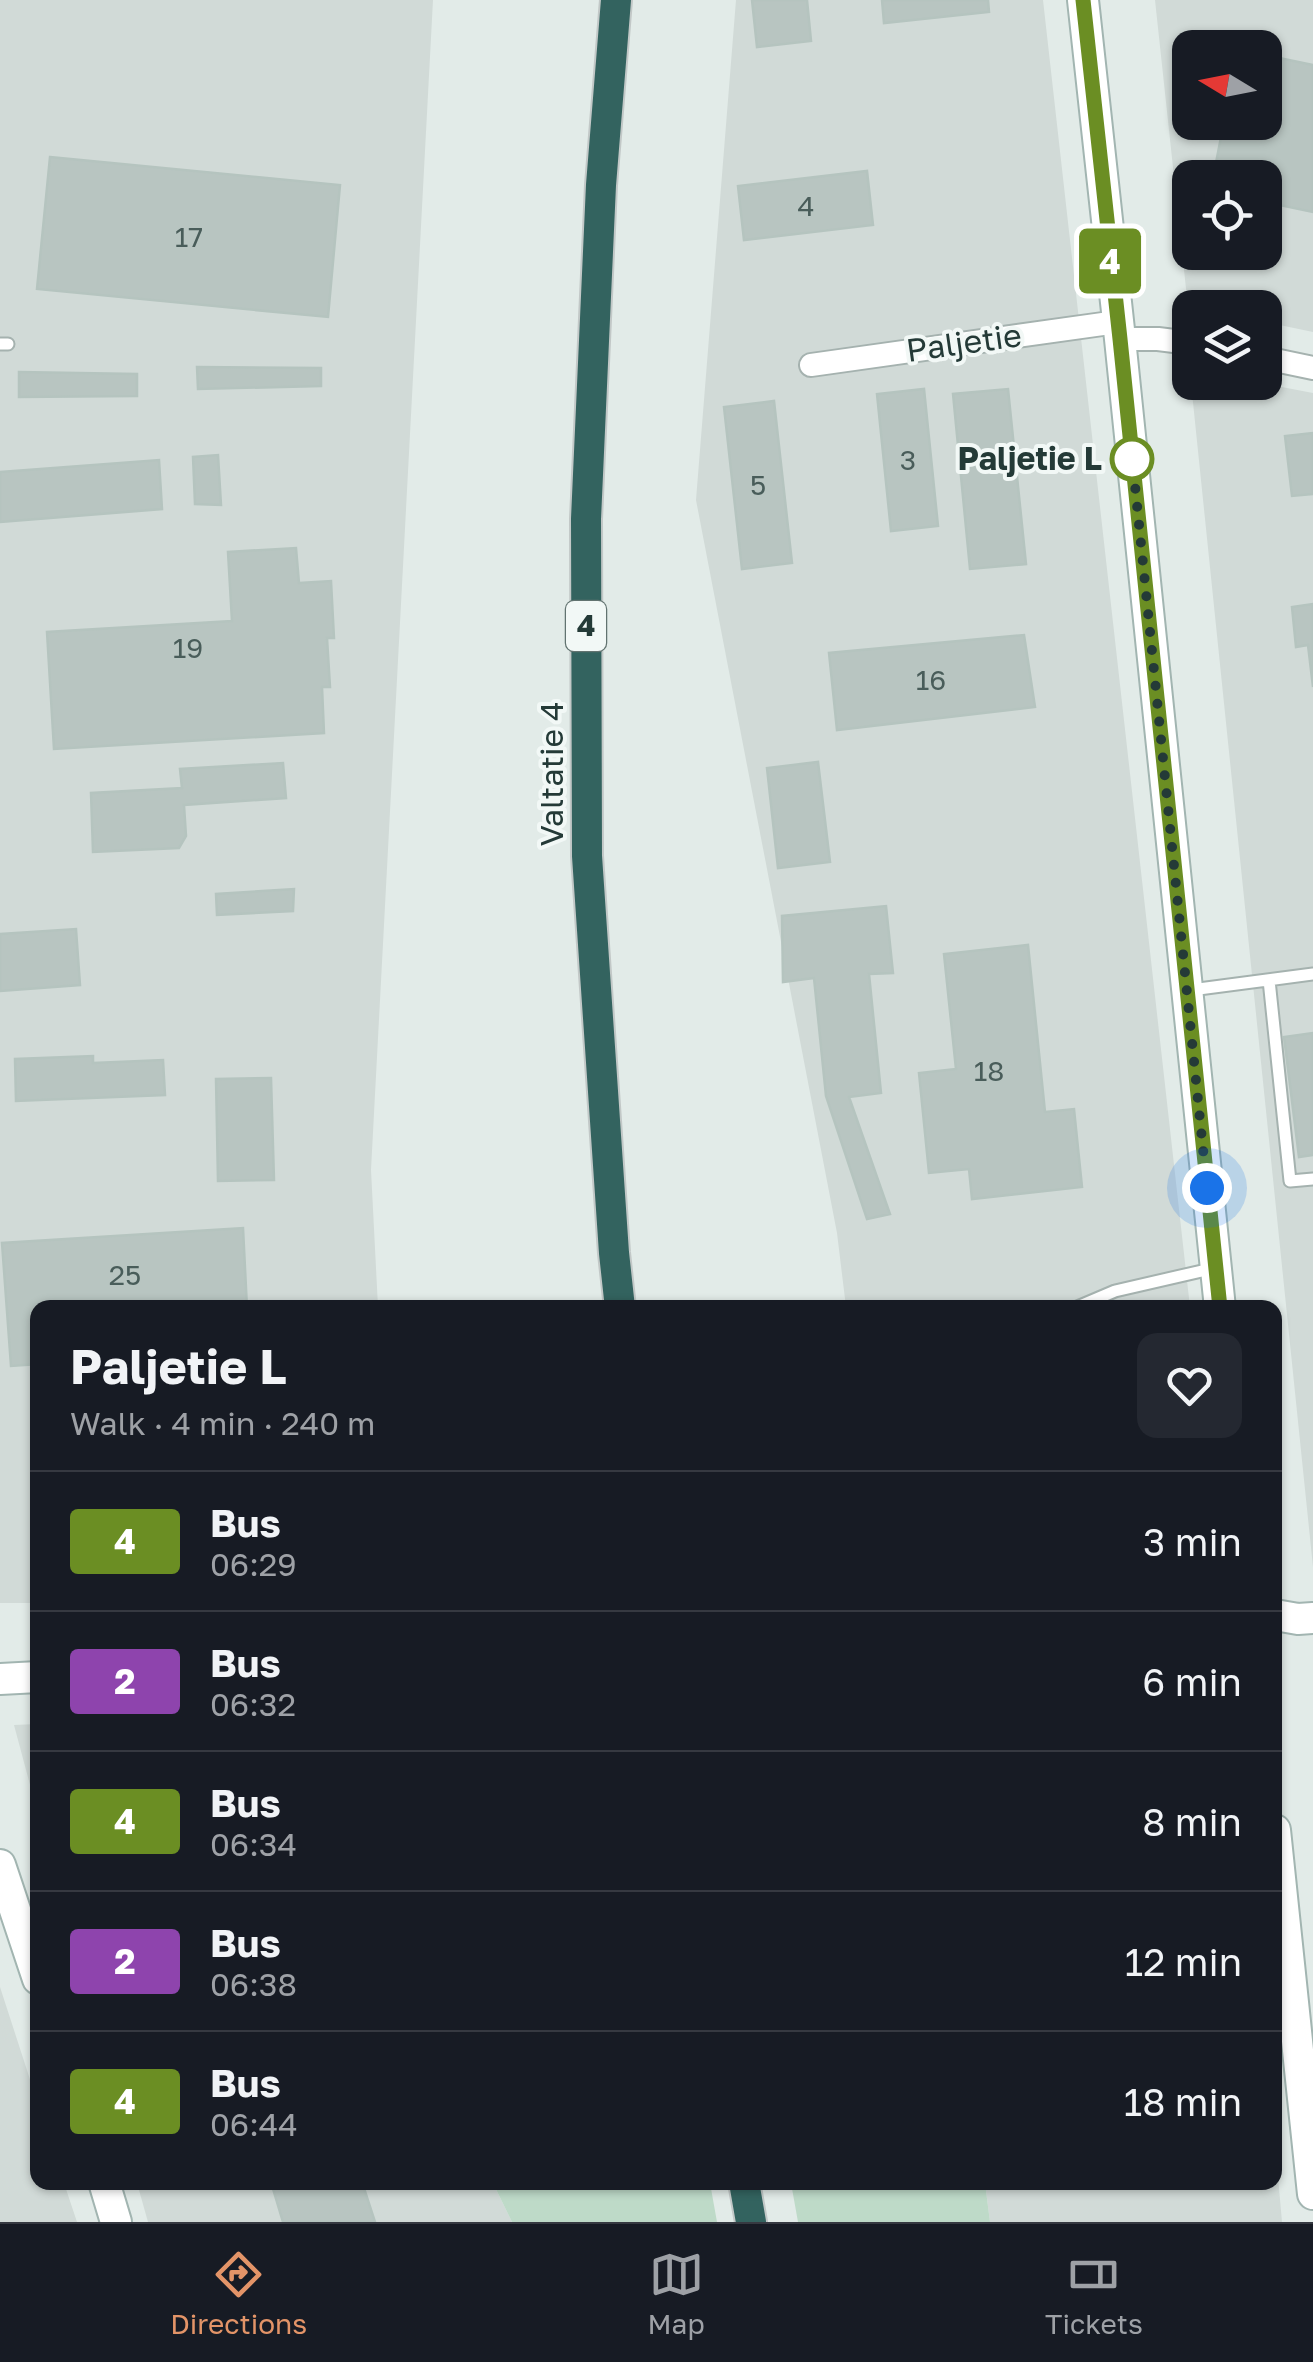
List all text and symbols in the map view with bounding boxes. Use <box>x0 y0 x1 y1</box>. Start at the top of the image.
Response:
north arrow <box>1172 30 1282 140</box>
map controls <box>1172 30 1282 400</box>
button: locate <box>1172 160 1282 270</box>
house number: 4 <box>797 189 815 222</box>
house number: 17 <box>175 220 203 253</box>
line badge: 4 <box>1078 228 1142 294</box>
text: 4 <box>1099 240 1121 282</box>
button: layers <box>1172 290 1282 400</box>
street label: Paljetie <box>904 315 1024 369</box>
marker: Paljetie L <box>1111 438 1153 480</box>
place label: Paljetie L <box>958 439 1102 477</box>
house number: 3 <box>900 443 916 476</box>
house number: 5 <box>750 468 766 501</box>
road number: 4 <box>566 601 606 651</box>
house number: 19 <box>173 631 203 664</box>
house number: 16 <box>916 663 946 696</box>
street label: Valtatie 4 <box>532 701 570 847</box>
house number: 18 <box>974 1054 1004 1087</box>
your location <box>1182 1163 1232 1213</box>
house number: 25 <box>109 1258 141 1291</box>
button: heart <box>1137 1333 1242 1438</box>
text: Paljetie L <box>70 1337 287 1395</box>
text: Walk · 4 min · 240 m <box>70 1404 375 1442</box>
text: Bus <box>210 1500 281 1545</box>
text: 3 min <box>1143 1519 1242 1564</box>
text: 4 <box>114 1520 136 1562</box>
text: 06:29 <box>210 1545 297 1583</box>
text: Bus <box>210 1640 281 1685</box>
text: 6 min <box>1142 1659 1242 1704</box>
text: 2 <box>114 1660 136 1702</box>
text: 06:32 <box>210 1685 296 1723</box>
text: Bus <box>210 1780 281 1825</box>
text: 8 min <box>1142 1799 1242 1844</box>
text: 4 <box>114 1800 136 1842</box>
text: 06:34 <box>210 1825 297 1863</box>
text: Bus <box>210 1920 281 1965</box>
text: 12 min <box>1125 1939 1242 1984</box>
text: 2 <box>114 1940 136 1982</box>
text: 06:38 <box>210 1965 297 2003</box>
text: Bus <box>210 2060 281 2105</box>
text: 18 min <box>1124 2079 1242 2124</box>
text: 4 <box>114 2080 136 2122</box>
text: 06:44 <box>210 2105 298 2143</box>
tab: Directions <box>170 2247 307 2340</box>
tab: Map <box>647 2247 705 2340</box>
tab: Tickets <box>1045 2247 1143 2340</box>

